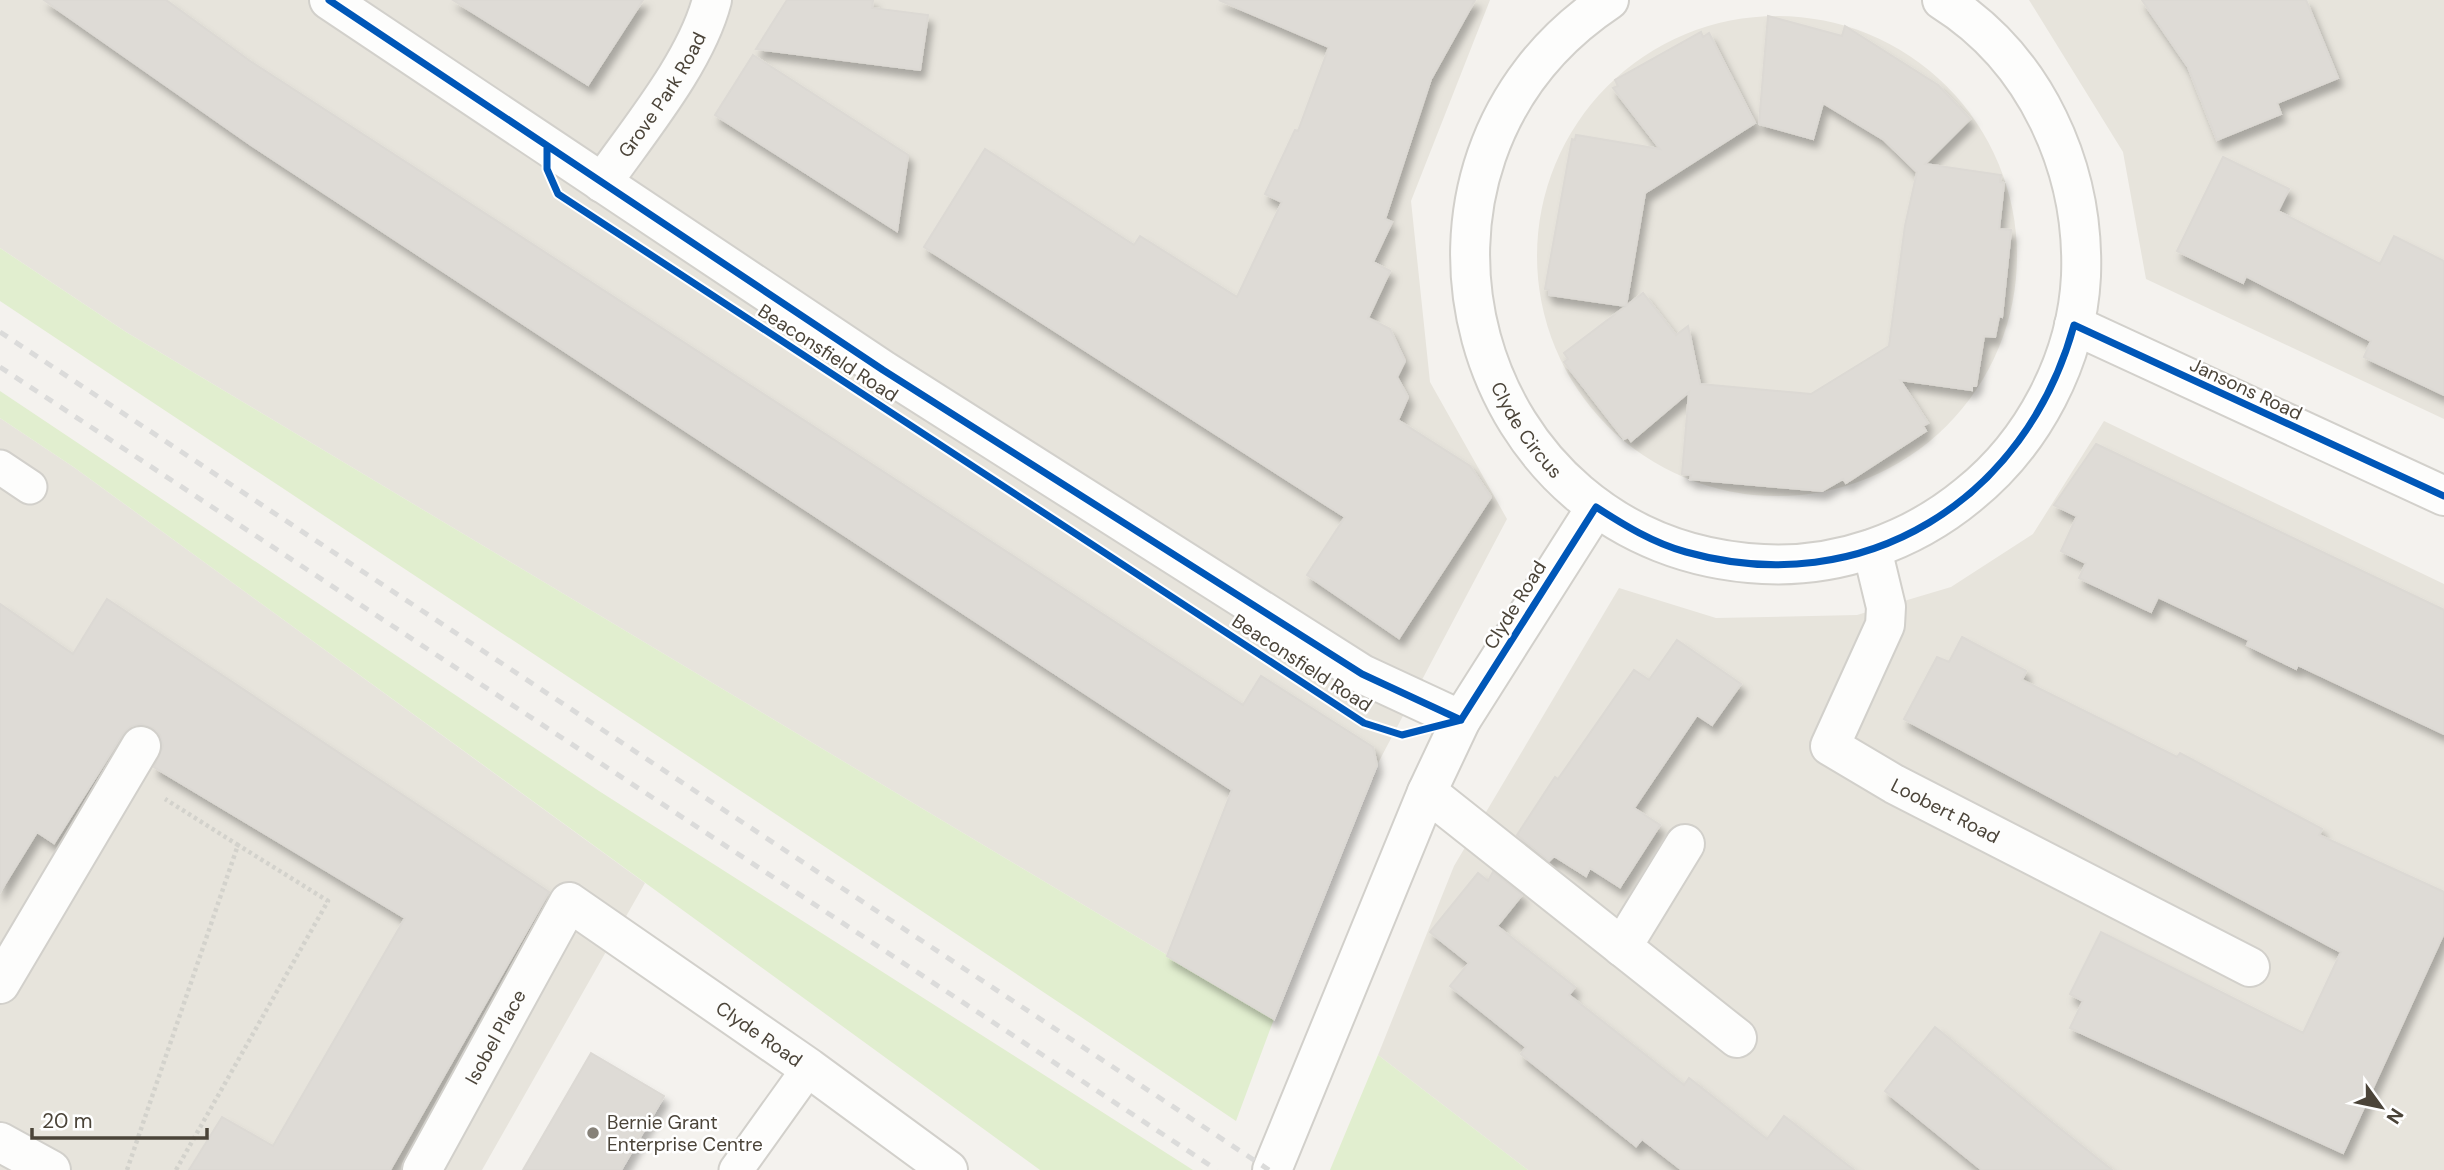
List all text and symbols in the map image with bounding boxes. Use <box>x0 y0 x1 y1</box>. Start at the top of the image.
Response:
street label: Grove Park Road <box>612 28 711 162</box>
street label: Beaconsfield Road <box>753 298 903 408</box>
street label: Jansons Road <box>2186 352 2306 426</box>
street label: Clyde Circus <box>1486 378 1568 483</box>
street label: Clyde Road <box>1478 556 1552 654</box>
street label: Beaconsfield Road <box>1227 608 1377 718</box>
street label: Loobert Road <box>1887 772 2004 849</box>
street label: Isobel Place <box>459 985 531 1089</box>
street label: Clyde Road <box>711 995 807 1072</box>
north arrow <box>2346 1072 2416 1142</box>
scale bar <box>32 1096 206 1140</box>
text: N <box>2381 1103 2409 1129</box>
text: 20 m <box>42 1107 93 1135</box>
place label: Bernie Grant Enterprise Centre <box>607 1110 763 1157</box>
marker: Bernie Grant Enterprise Centre <box>585 1125 601 1141</box>

